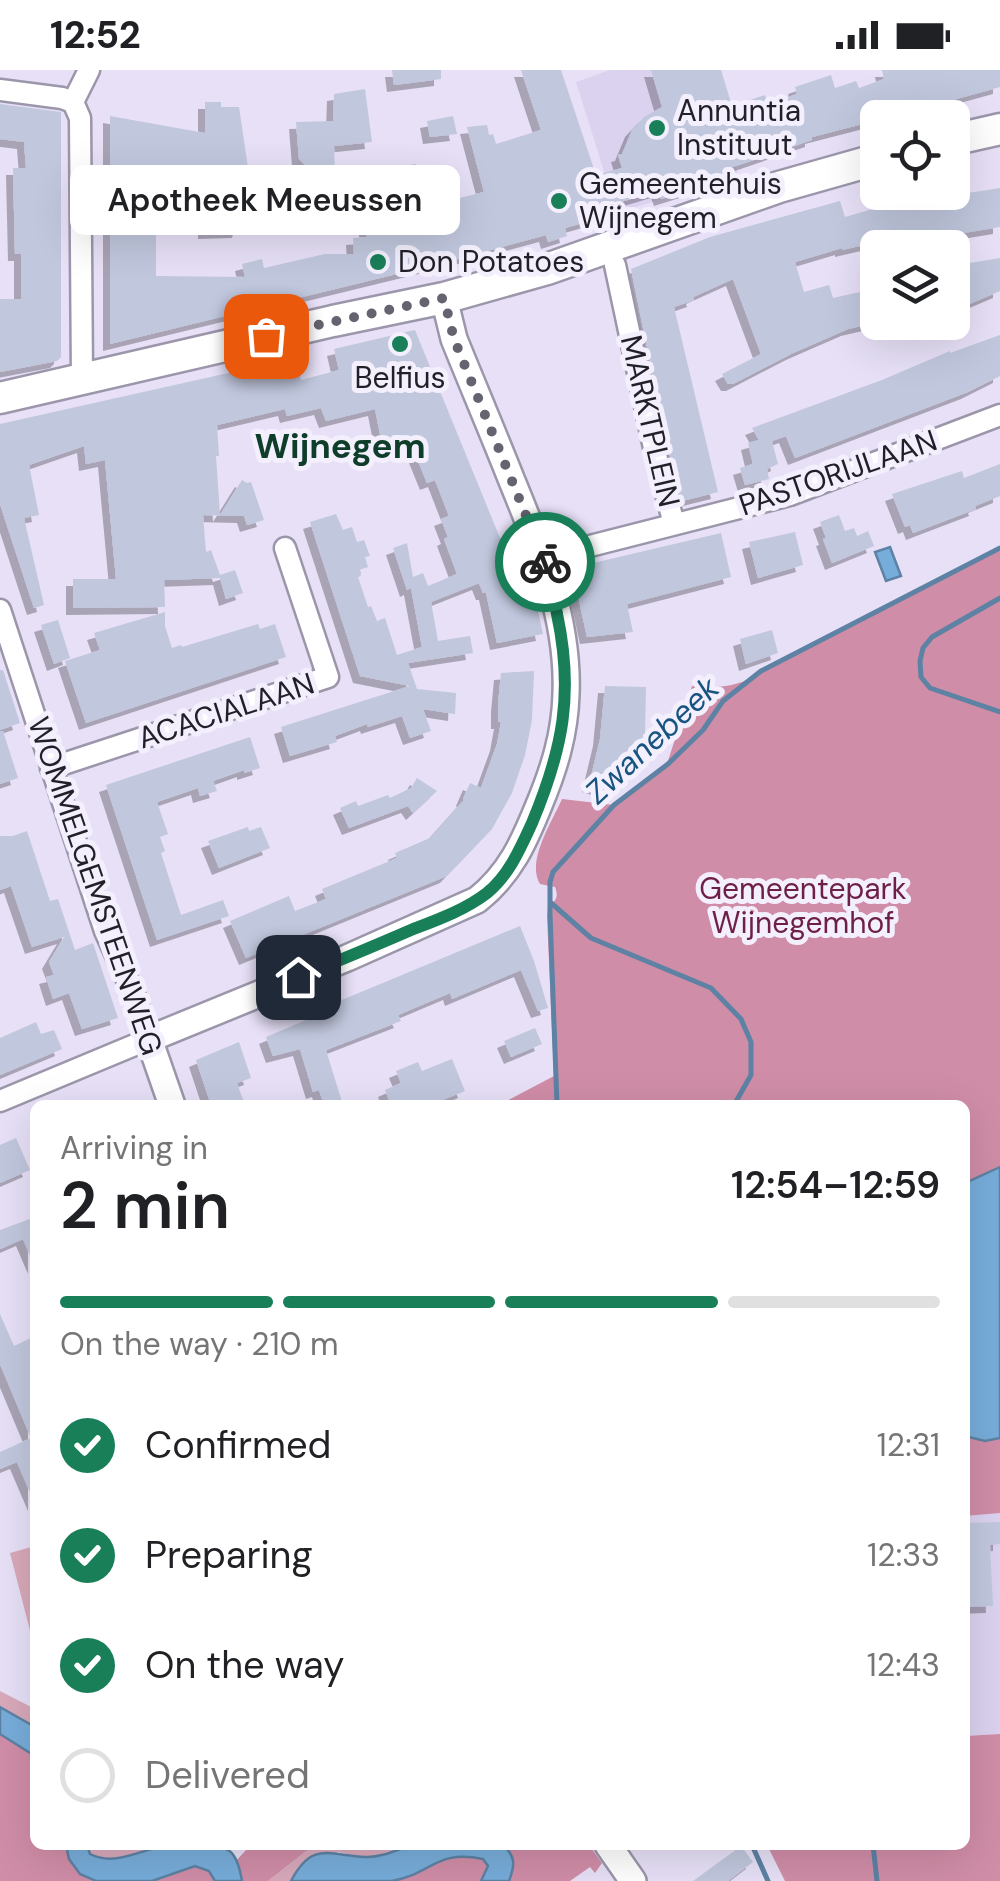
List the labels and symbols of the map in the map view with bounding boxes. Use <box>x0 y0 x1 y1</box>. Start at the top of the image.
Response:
place label: Annuntia Instituut <box>677 91 801 164</box>
marker: Annuntia Instituut <box>646 117 668 139</box>
place label: Gemeentehuis Wijnegem <box>579 164 782 237</box>
callout: Apotheek Meeussen <box>71 166 461 236</box>
marker: Gemeentehuis Wijnegem <box>548 190 570 212</box>
place label: Don Potatoes <box>398 242 584 281</box>
marker: Don Potatoes <box>367 251 389 273</box>
pin <box>224 294 309 379</box>
street label: MARKTPLEIN <box>612 331 689 511</box>
marker: Belfius <box>389 333 411 355</box>
place label: Belfius <box>355 358 445 397</box>
street label: PASTORIJLAAN <box>734 420 942 525</box>
district label: Wijnegem <box>254 423 426 469</box>
courier <box>495 512 595 612</box>
street label: ACACIALAAN <box>133 664 319 757</box>
water label: Zwanebeek <box>576 667 728 813</box>
street label: WOMMELGEMSTEENWEG <box>19 712 172 1060</box>
park label: Gemeentepark Wijnegemhof <box>699 869 907 942</box>
pin <box>256 935 341 1020</box>

